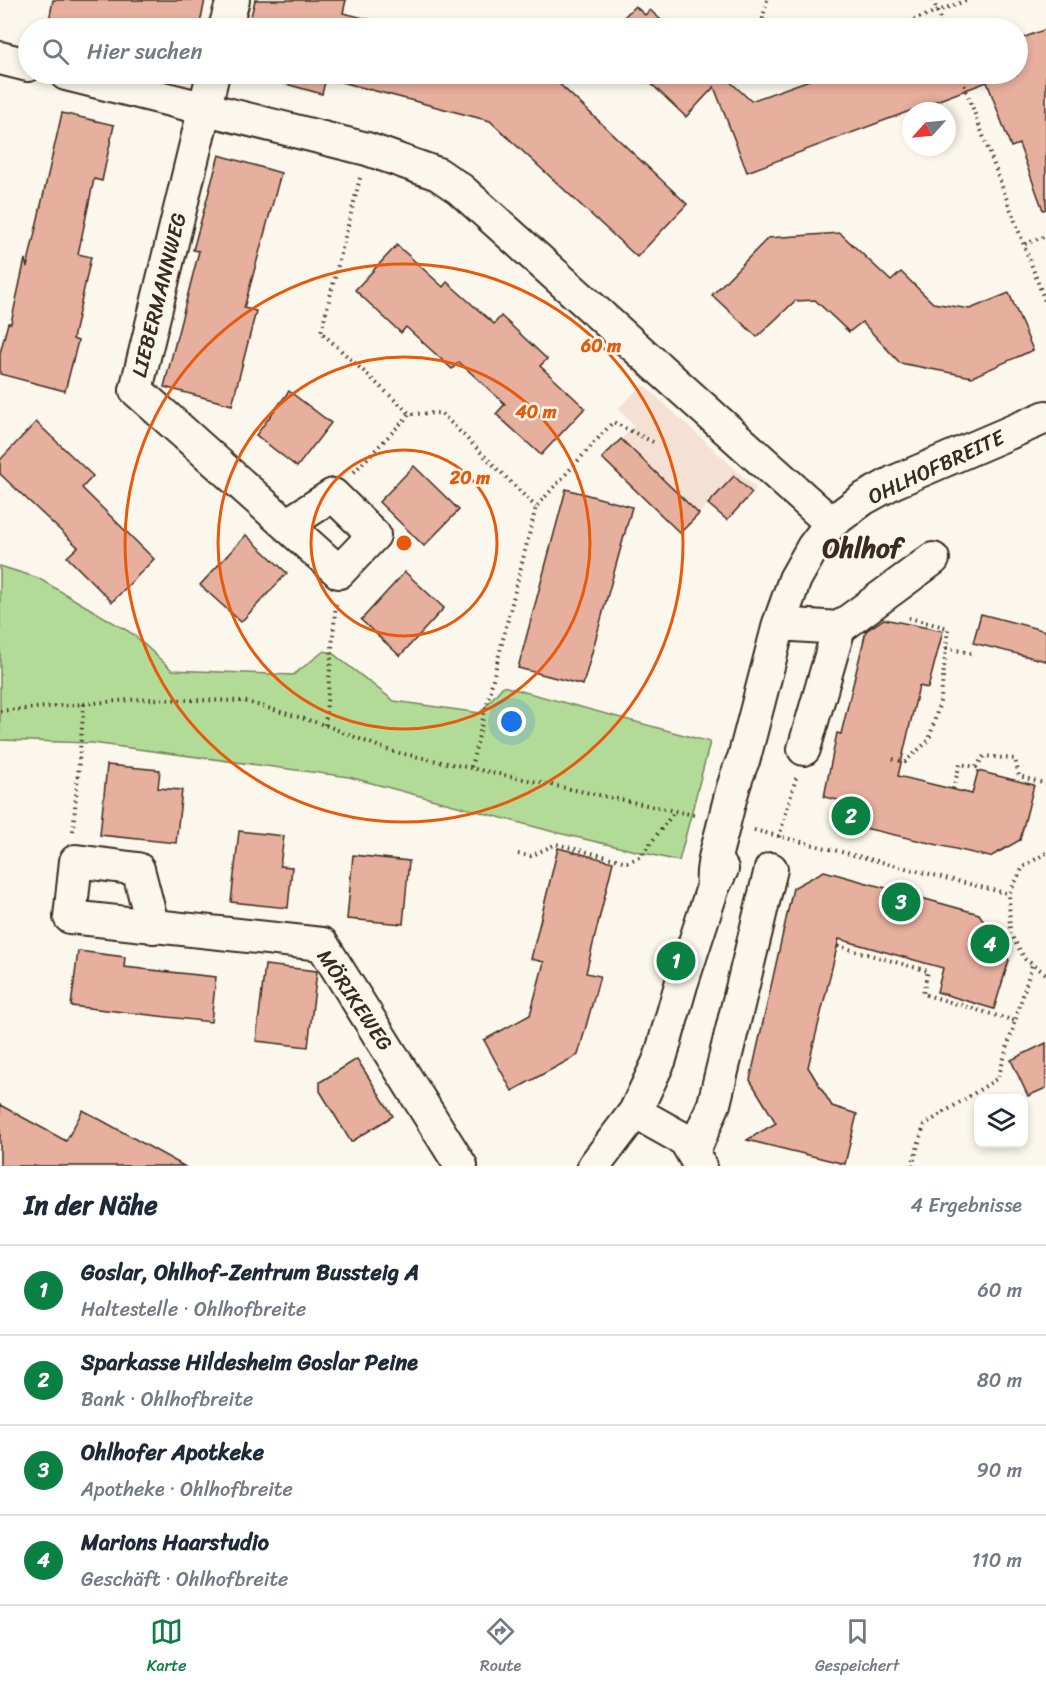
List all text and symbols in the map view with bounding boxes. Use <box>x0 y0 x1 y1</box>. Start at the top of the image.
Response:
search box <box>18 18 1028 84</box>
text: Hier suchen <box>87 32 202 71</box>
icon: search <box>39 35 72 68</box>
north arrow <box>902 102 956 156</box>
street label: LIEBERMANNWEG <box>120 209 198 381</box>
text: 60 m <box>580 330 621 362</box>
text: 40 m <box>514 396 557 428</box>
street label: OHLHOFBREITE <box>861 418 1012 515</box>
text: 20 m <box>449 462 490 494</box>
district label: Ohlhof <box>822 524 906 572</box>
centre of rings <box>394 533 414 553</box>
your location <box>497 707 526 736</box>
pin: 2 <box>832 794 870 838</box>
pin: 3 <box>882 880 920 924</box>
pin: 4 <box>970 922 1010 966</box>
pin: 1 <box>656 938 696 984</box>
street label: MÖRIKEWEG <box>307 941 403 1059</box>
map controls <box>974 1094 1028 1148</box>
button: layers <box>974 1094 1028 1148</box>
text: In der Nähe <box>24 1182 158 1228</box>
text: 4 Ergebnisse <box>911 1188 1022 1223</box>
text: Goslar, Ohlhof-Zentrum Bussteig A <box>81 1253 419 1292</box>
text: 1 <box>39 1273 48 1308</box>
text: 60 m <box>977 1273 1022 1308</box>
text: Haltestelle · Ohlhofbreite <box>81 1292 306 1327</box>
text: Sparkasse Hildesheim Goslar Peine <box>81 1343 418 1382</box>
text: 2 <box>38 1363 49 1398</box>
text: 80 m <box>977 1363 1022 1398</box>
text: Bank · Ohlhofbreite <box>81 1382 253 1417</box>
text: Ohlhofer Apotkeke <box>81 1433 264 1472</box>
text: 3 <box>38 1453 49 1488</box>
text: 90 m <box>977 1453 1022 1488</box>
text: Apotheke · Ohlhofbreite <box>81 1472 293 1507</box>
text: Marions Haarstudio <box>81 1523 269 1562</box>
text: 4 <box>37 1543 50 1578</box>
text: 110 m <box>972 1543 1022 1578</box>
text: Geschäft · Ohlhofbreite <box>81 1562 288 1597</box>
tab: Karte <box>147 1615 186 1680</box>
tab: Route <box>480 1615 521 1680</box>
tab: Gespeichert <box>815 1615 899 1680</box>

